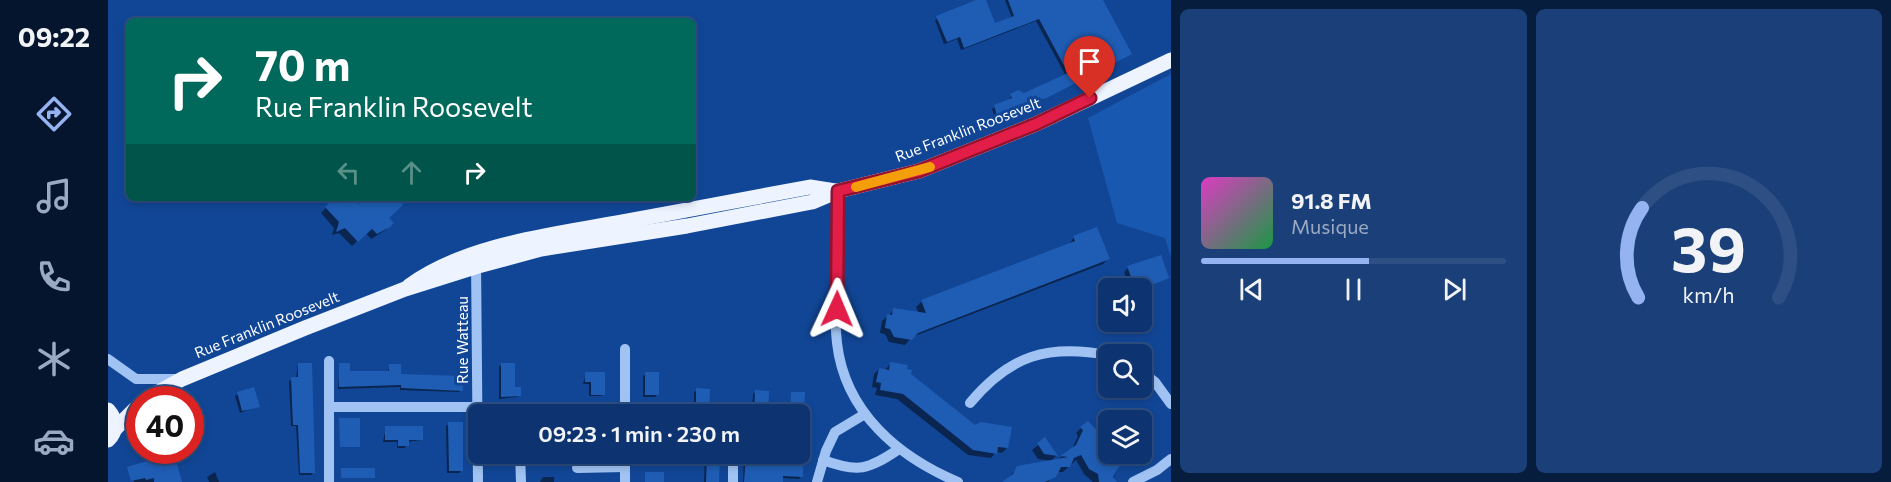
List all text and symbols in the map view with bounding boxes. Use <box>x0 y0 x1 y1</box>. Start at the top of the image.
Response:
text: 09:22 <box>18 20 90 53</box>
pin <box>1064 36 1115 98</box>
text: 70 m <box>255 38 350 90</box>
icon: right <box>156 42 234 120</box>
icon: arrive <box>1073 45 1106 78</box>
text: Rue Franklin Roosevelt <box>255 90 533 123</box>
icon: directions <box>33 93 75 135</box>
street label: Rue Franklin Roosevelt <box>892 93 1043 165</box>
icon: left <box>332 156 365 189</box>
icon: ahead <box>395 156 428 189</box>
icon: right <box>458 156 491 189</box>
icon: music <box>33 175 75 217</box>
text: 91.8 FM <box>1291 187 1372 214</box>
text: 39 <box>1671 209 1746 285</box>
text: Musique <box>1291 214 1369 238</box>
icon: phone <box>33 256 75 298</box>
icon: previous <box>1235 273 1268 306</box>
icon: pause <box>1337 273 1370 306</box>
icon: next <box>1438 273 1471 306</box>
position arrow <box>805 277 869 341</box>
map controls <box>1098 278 1152 464</box>
button: sound <box>1098 278 1152 332</box>
text: km/h <box>1683 281 1735 307</box>
street label: Rue Franklin Roosevelt <box>192 287 342 361</box>
street label: Rue Watteau <box>453 296 471 384</box>
icon: climate <box>33 338 75 380</box>
button: search <box>1098 344 1152 398</box>
speed limit sign: 40 <box>126 386 204 464</box>
button: layers <box>1098 410 1152 464</box>
icon: car <box>33 420 75 462</box>
text: 09:23 · 1 min · 230 m <box>538 420 740 447</box>

